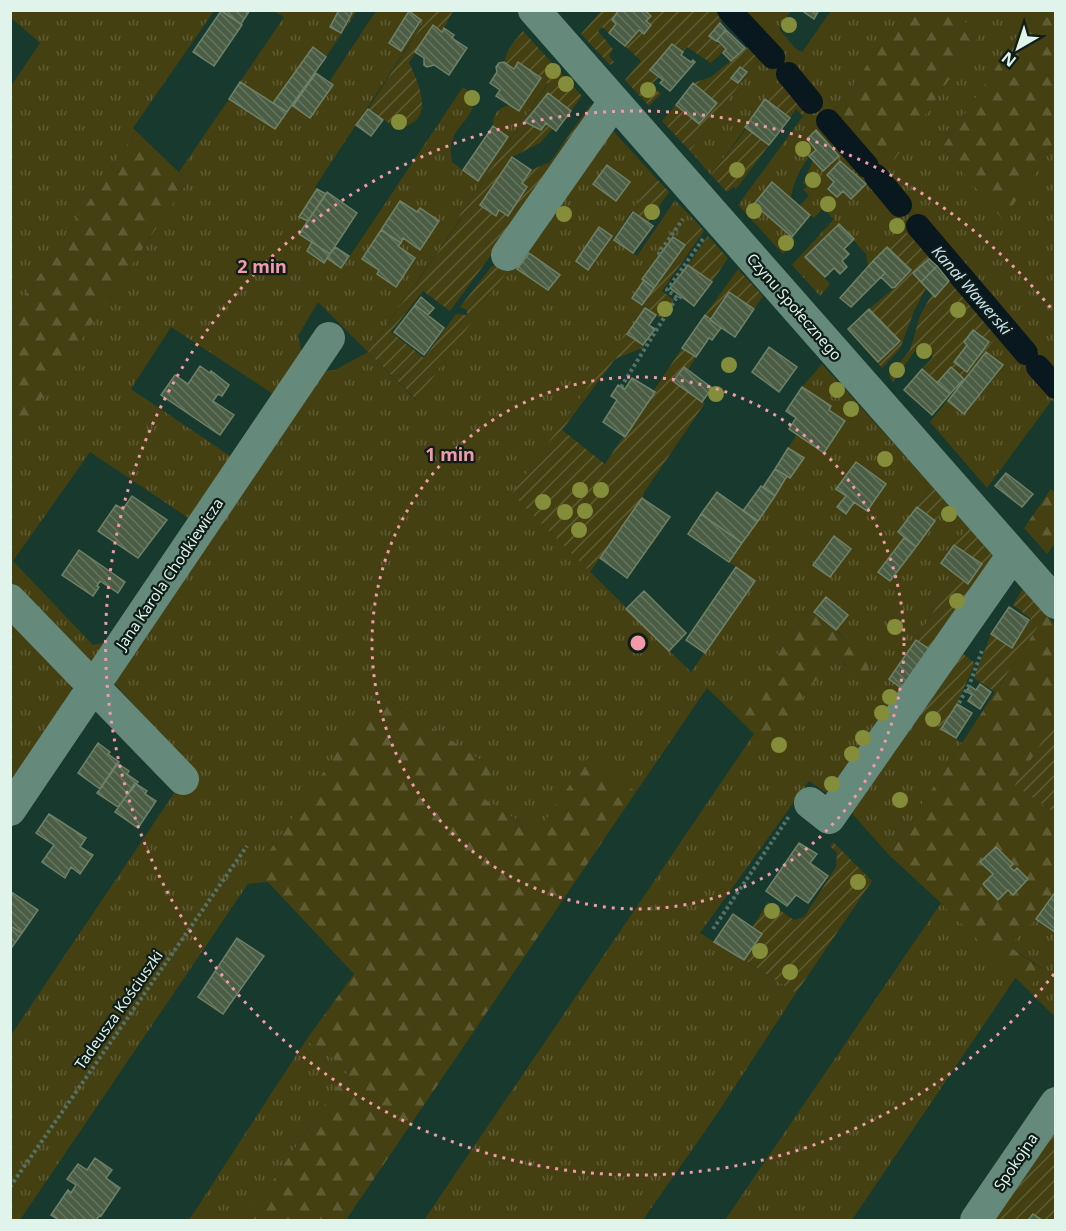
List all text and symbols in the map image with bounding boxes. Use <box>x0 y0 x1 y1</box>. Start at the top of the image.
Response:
north arrow <box>988 18 1048 78</box>
text: N <box>997 47 1021 72</box>
water label: Kanał Wawerski <box>927 240 1018 340</box>
street label: Czynu Społecznego <box>743 249 847 364</box>
text: 2 min <box>237 254 287 278</box>
text: 1 min <box>425 442 475 466</box>
street label: Jana Karola Chodkiewicza <box>110 494 227 655</box>
centre of rings <box>628 633 648 653</box>
street label: Tadeusza Kościuszki <box>70 946 167 1073</box>
street label: Spokojna <box>989 1129 1042 1194</box>

